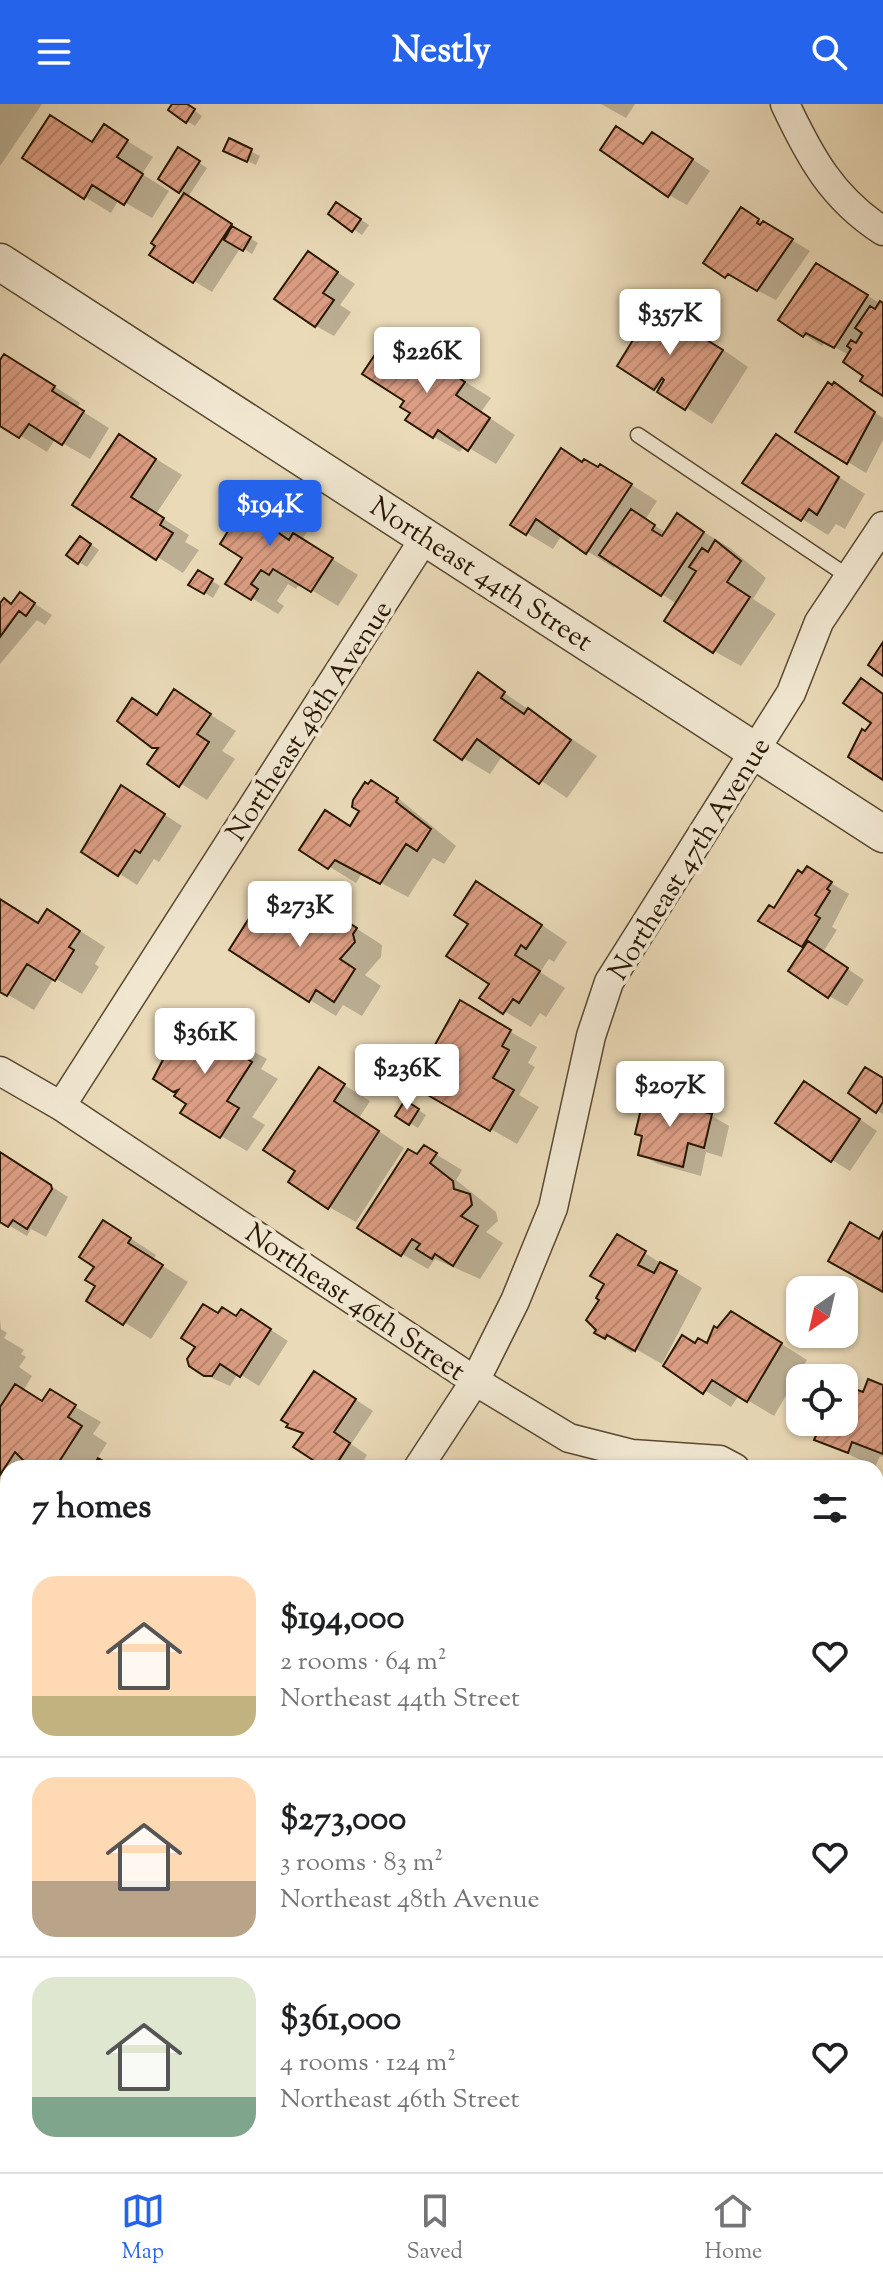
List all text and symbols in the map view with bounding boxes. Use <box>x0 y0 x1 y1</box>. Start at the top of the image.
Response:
text: Nestly <box>392 26 491 78</box>
icon: menu <box>32 30 76 74</box>
icon: search <box>807 30 851 74</box>
pin: $357K <box>614 289 726 357</box>
text: $357K <box>637 296 703 333</box>
pin: $226K <box>371 327 483 395</box>
text: $226K <box>392 334 462 371</box>
pin: $194K <box>214 480 326 548</box>
text: $194K <box>236 487 304 524</box>
street label: Northeast 44th Street <box>361 488 600 663</box>
street label: Northeast 48th Avenue <box>218 593 403 850</box>
street label: Northeast 47th Avenue <box>599 730 782 989</box>
pin: $273K <box>244 881 356 949</box>
text: $273K <box>266 888 334 925</box>
pin: $361K <box>149 1008 261 1076</box>
text: $361K <box>173 1015 237 1052</box>
pin: $236K <box>351 1044 463 1112</box>
text: $236K <box>373 1051 441 1088</box>
pin: $207K <box>614 1061 726 1129</box>
text: $207K <box>634 1068 706 1105</box>
street label: Northeast 46th Street <box>236 1215 473 1392</box>
north arrow <box>786 1276 858 1348</box>
map controls <box>786 1276 858 1436</box>
button: locate <box>786 1364 858 1436</box>
text: 7 homes <box>32 1484 151 1533</box>
icon: filters <box>808 1486 852 1530</box>
text: $194,000 <box>280 1595 404 1644</box>
icon: home <box>96 1608 192 1704</box>
icon: heart <box>808 1634 852 1678</box>
text: 2 rooms · 64 m² <box>280 1644 447 1681</box>
text: Northeast 44th Street <box>280 1681 520 1718</box>
text: $273,000 <box>280 1796 406 1845</box>
icon: home <box>96 1809 192 1905</box>
icon: heart <box>808 1835 852 1879</box>
text: 3 rooms · 83 m² <box>280 1845 443 1882</box>
text: Northeast 48th Avenue <box>280 1882 540 1919</box>
text: $361,000 <box>280 1996 401 2045</box>
icon: home <box>96 2009 192 2105</box>
icon: heart <box>808 2035 852 2079</box>
text: 4 rooms · 124 m² <box>280 2045 456 2082</box>
text: Northeast 46th Street <box>280 2082 520 2119</box>
tab: Map <box>121 2189 165 2269</box>
tab: Saved <box>406 2189 463 2269</box>
tab: Home <box>705 2189 762 2269</box>

